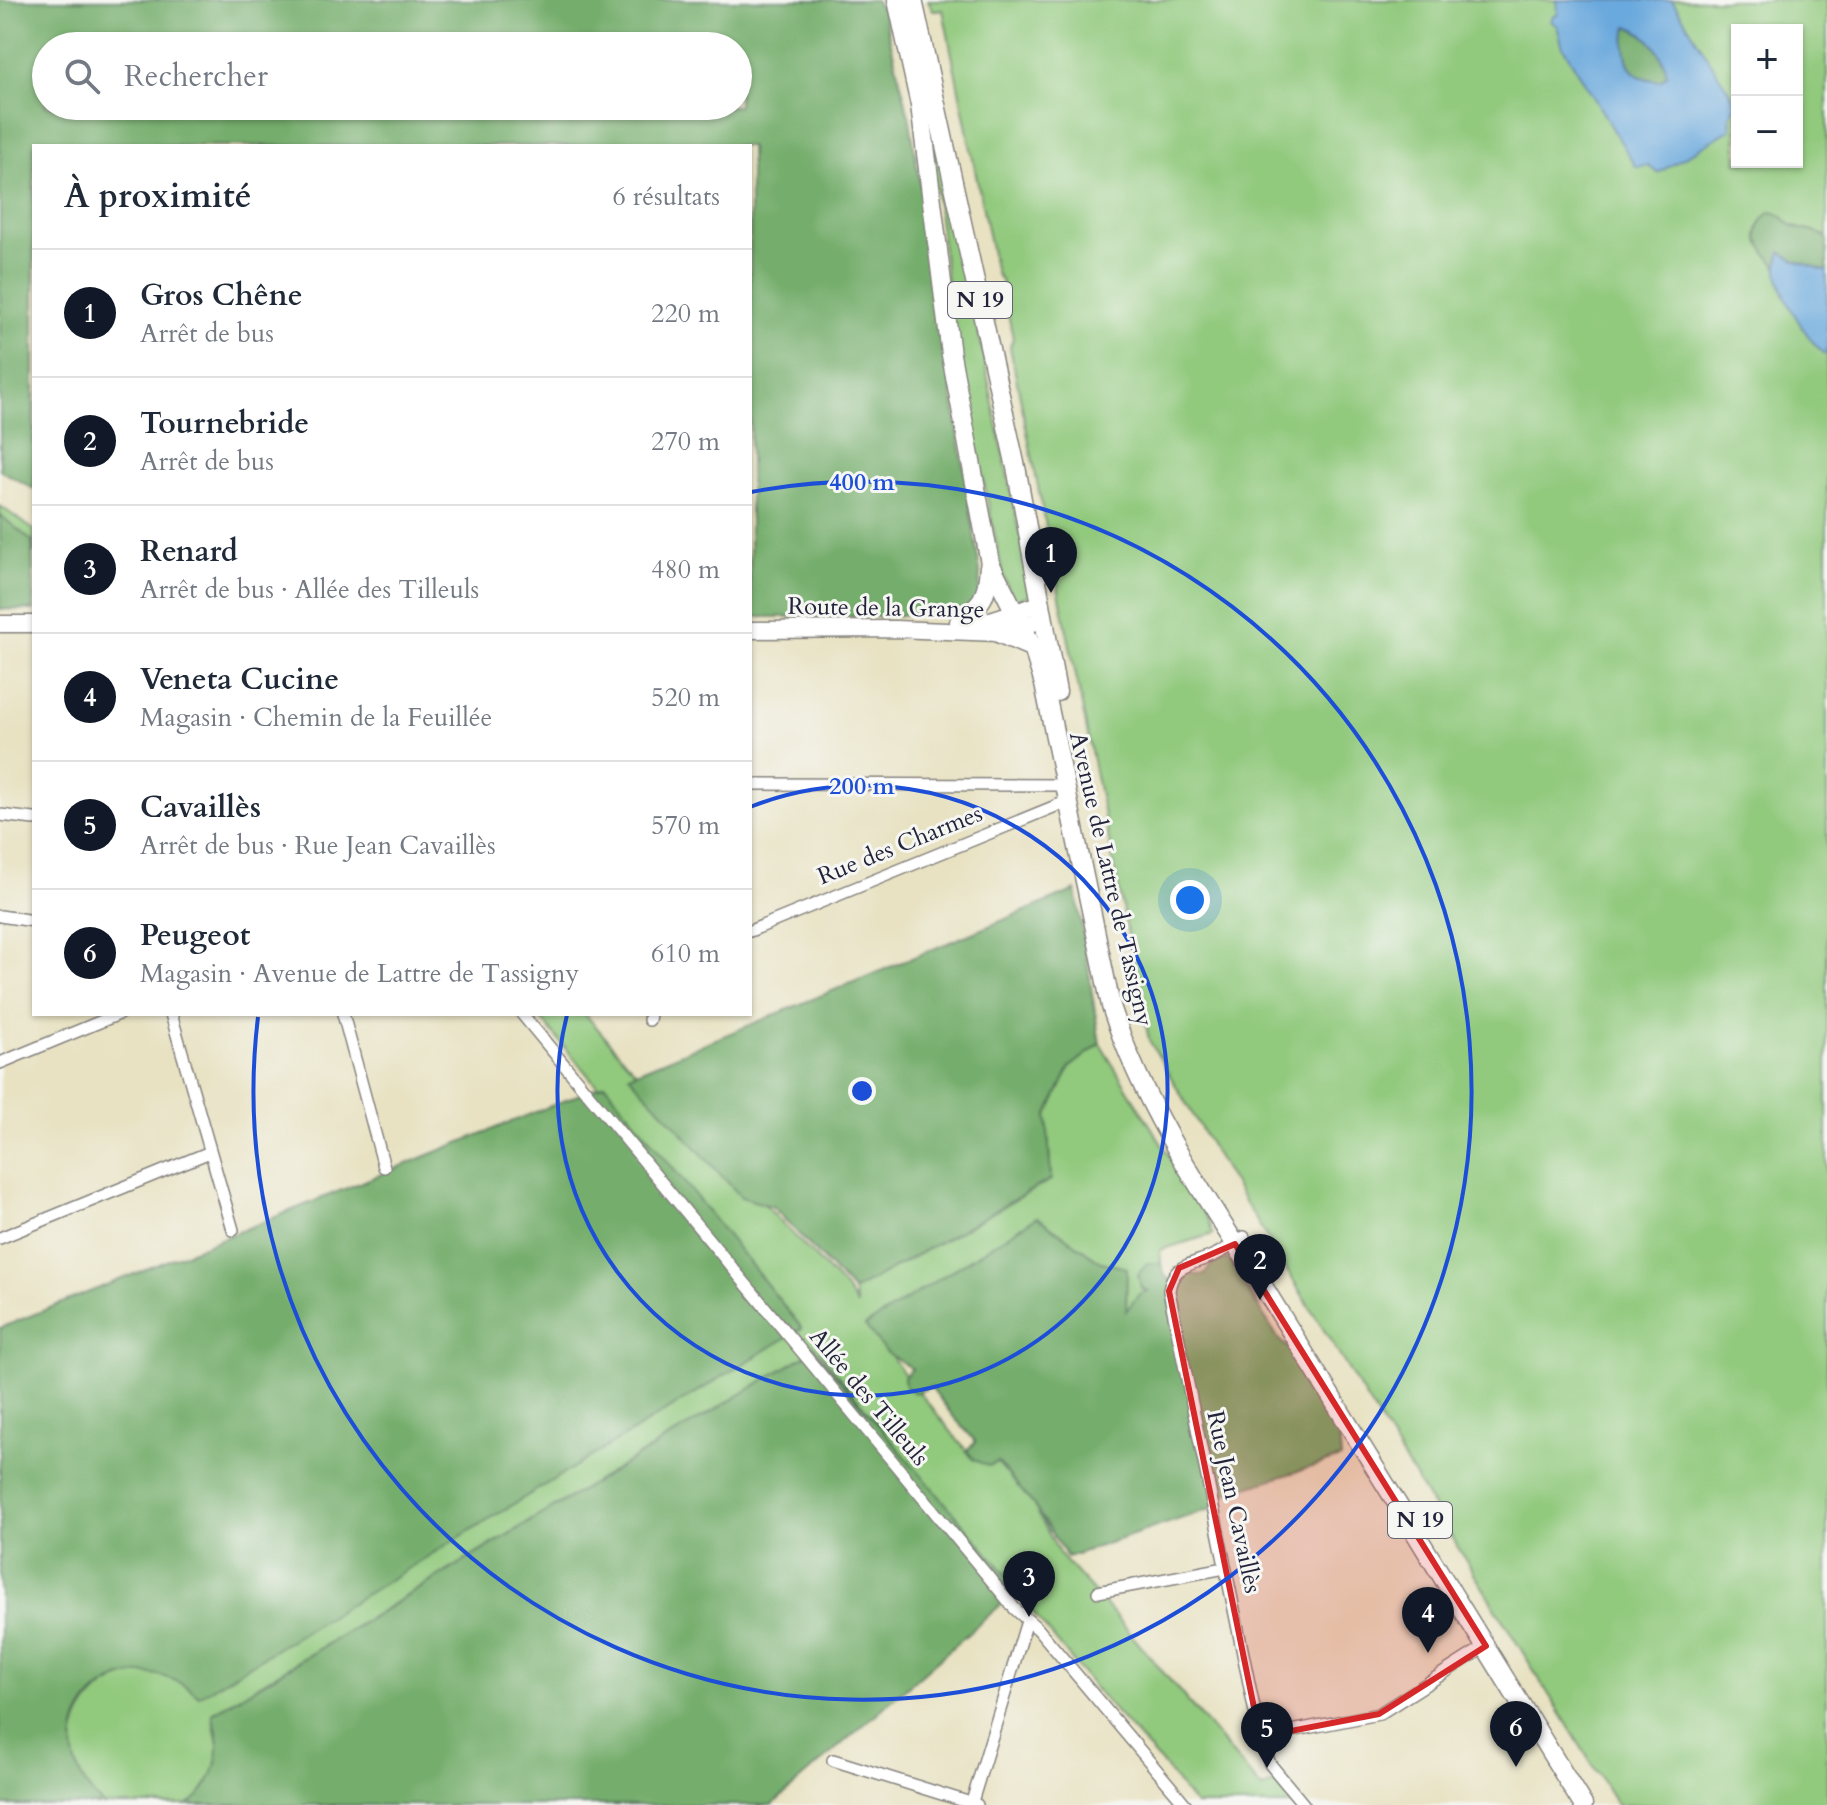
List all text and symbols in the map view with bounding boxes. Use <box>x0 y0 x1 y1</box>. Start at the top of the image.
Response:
map controls <box>1731 24 1803 168</box>
button: + <box>1731 24 1803 96</box>
search box <box>32 32 752 120</box>
icon: search <box>60 54 104 98</box>
text: Rechercher <box>124 56 268 97</box>
button: − <box>1731 96 1803 168</box>
text: À proximité <box>64 173 251 219</box>
text: 6 résultats <box>612 179 720 214</box>
text: Gros Chêne <box>140 275 303 316</box>
road number: N 19 <box>948 282 1012 318</box>
text: 1 <box>83 296 97 331</box>
text: 220 m <box>651 296 720 331</box>
text: Arrêt de bus <box>140 316 274 351</box>
text: Tournebride <box>140 403 309 444</box>
text: 2 <box>83 424 97 459</box>
text: 270 m <box>651 424 720 459</box>
text: Arrêt de bus <box>140 444 274 479</box>
text: 400 m <box>829 466 896 499</box>
pin: 1 <box>1025 527 1077 593</box>
text: Renard <box>140 531 238 572</box>
text: 3 <box>83 552 97 587</box>
text: 480 m <box>651 552 720 587</box>
text: Arrêt de bus · Allée des Tilleuls <box>140 572 479 607</box>
street label: Route de la Grange <box>787 590 985 626</box>
text: Veneta Cucine <box>140 659 339 700</box>
text: 4 <box>83 680 97 715</box>
text: 520 m <box>651 680 720 715</box>
text: Magasin · Chemin de la Feuillée <box>140 700 492 735</box>
street label: Avenue de Lattre de Tassigny <box>1061 729 1161 1030</box>
text: 200 m <box>829 770 896 803</box>
text: Cavaillès <box>140 787 261 828</box>
street label: Rue des Charmes <box>813 797 987 893</box>
text: 5 <box>83 808 97 843</box>
text: 570 m <box>651 808 720 843</box>
text: Arrêt de bus · Rue Jean Cavaillès <box>140 828 496 863</box>
your location <box>1170 880 1210 920</box>
text: Peugeot <box>140 915 250 956</box>
text: 6 <box>83 936 97 971</box>
text: 610 m <box>651 936 720 971</box>
text: Magasin · Avenue de Lattre de Tassigny <box>140 956 579 991</box>
centre of rings <box>848 1077 876 1105</box>
pin: 2 <box>1234 1234 1286 1300</box>
street label: Allée des Tilleuls <box>802 1321 936 1473</box>
street label: Rue Jean Cavaillès <box>1199 1408 1269 1596</box>
road number: N 19 <box>1388 1502 1452 1538</box>
pin: 3 <box>1003 1551 1055 1617</box>
pin: 4 <box>1402 1587 1454 1653</box>
pin: 6 <box>1490 1701 1542 1767</box>
pin: 5 <box>1241 1702 1293 1768</box>

